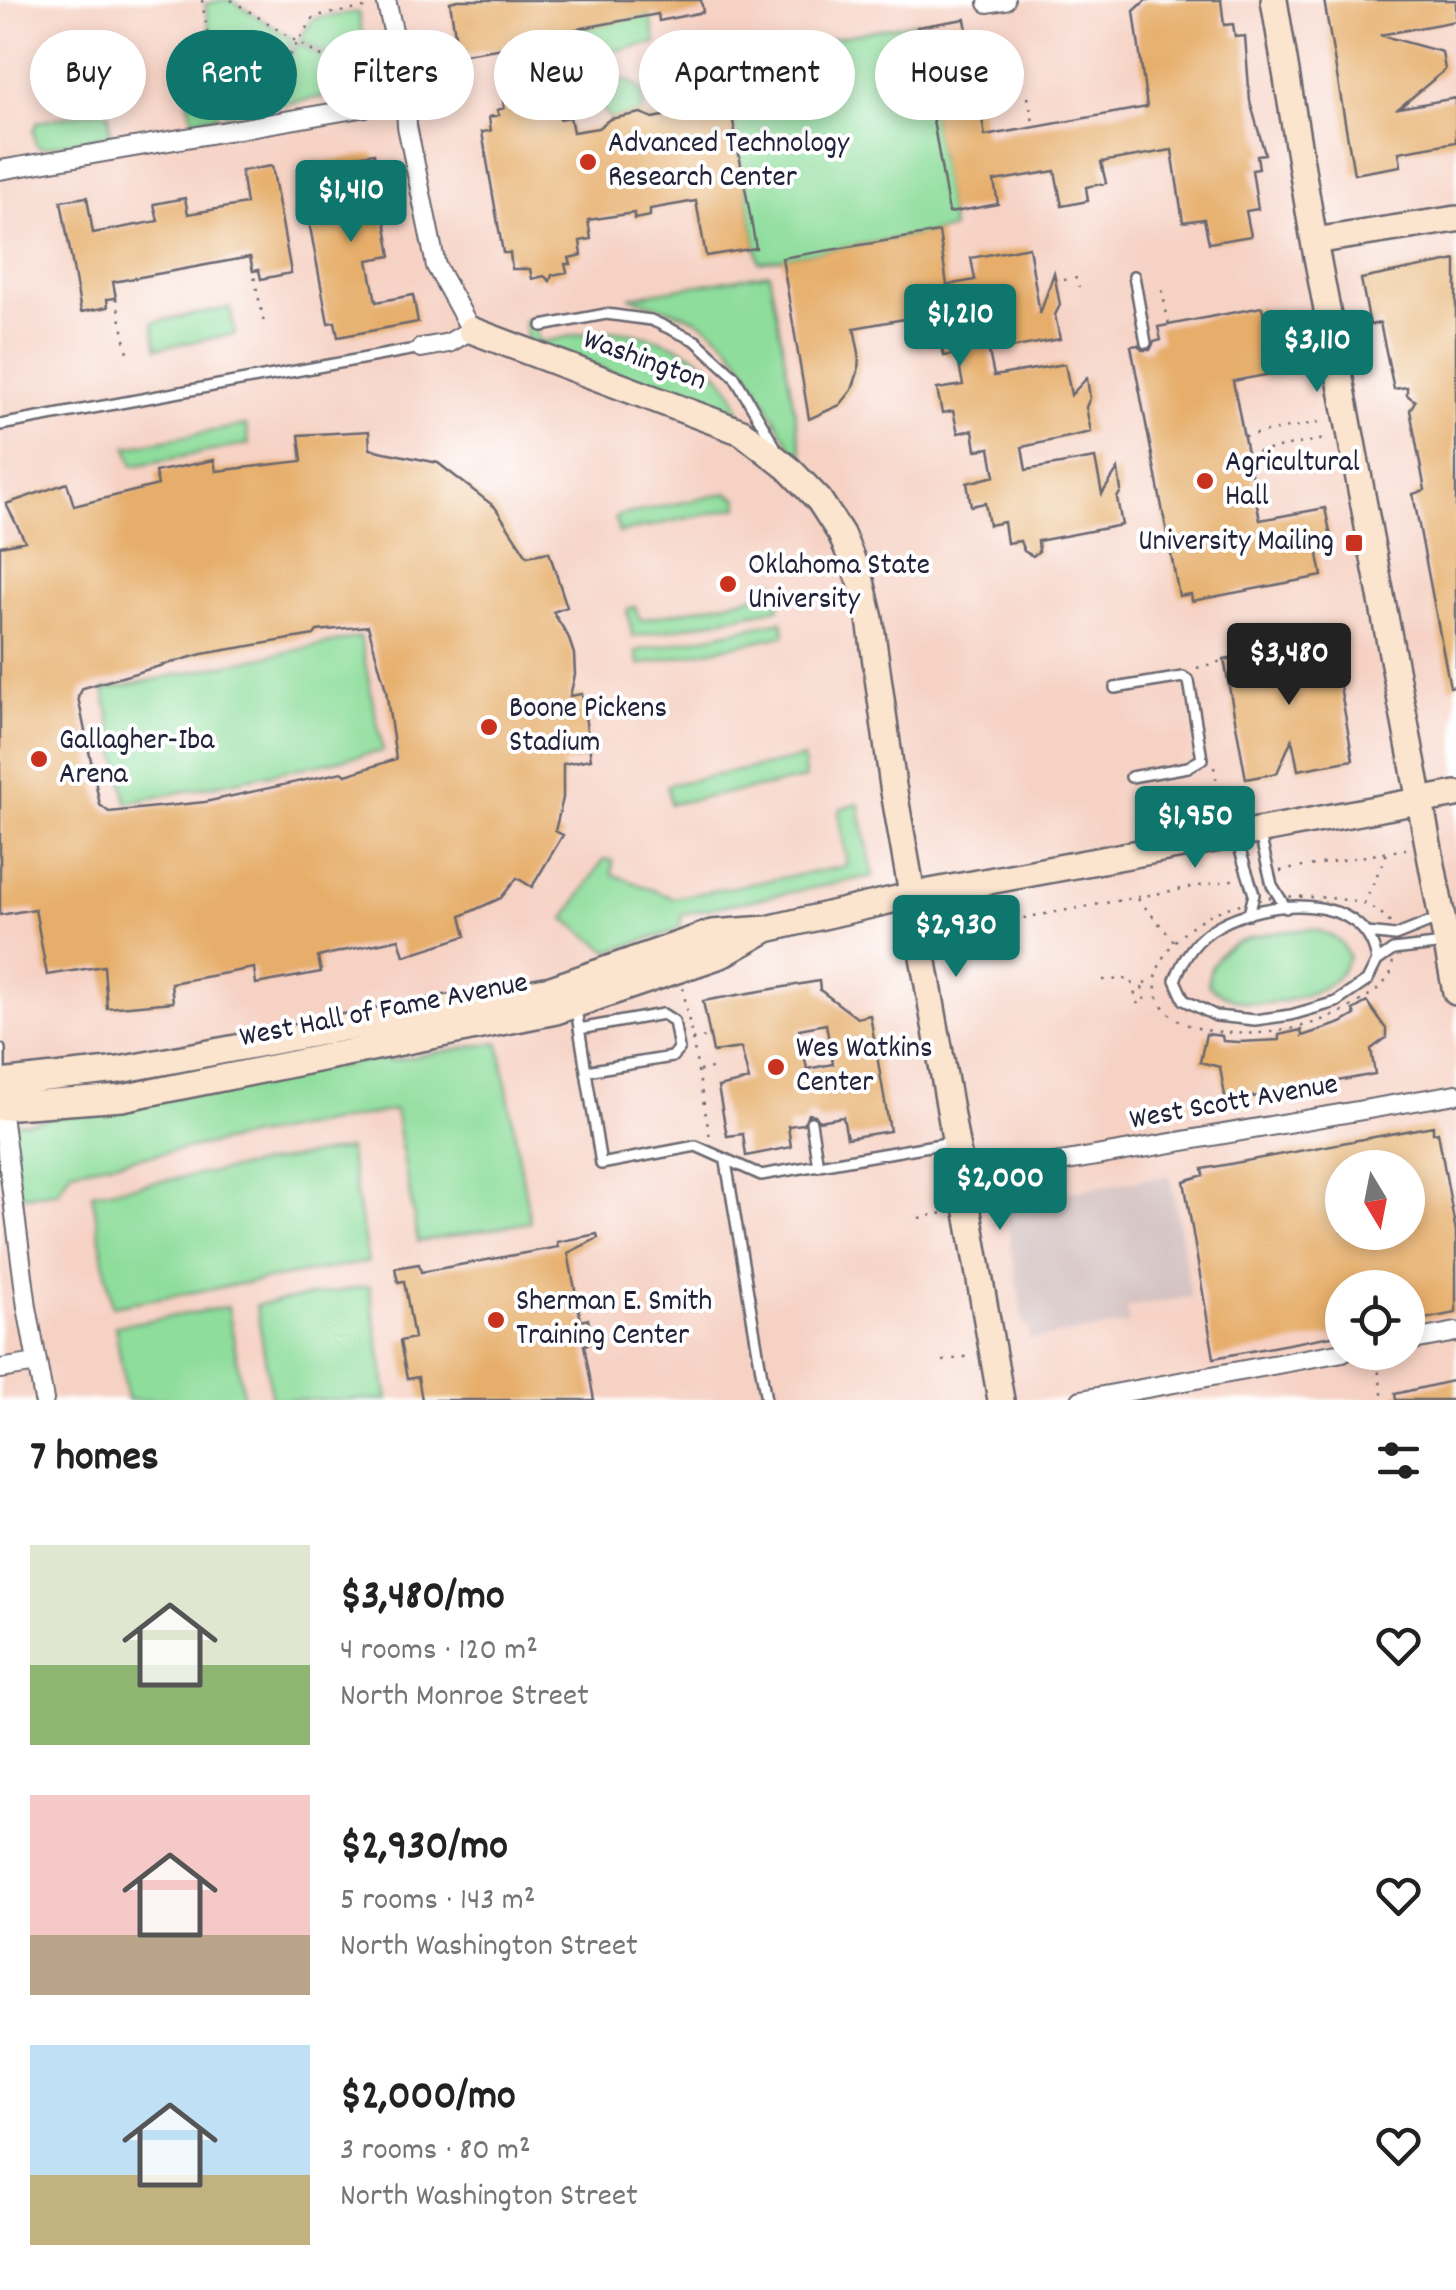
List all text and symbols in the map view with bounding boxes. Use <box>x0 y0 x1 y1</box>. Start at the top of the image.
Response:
chip: Buy <box>30 30 146 120</box>
chip: Rent <box>166 30 297 120</box>
chip: Filters <box>317 30 474 120</box>
chip: New <box>494 30 619 120</box>
chip: Apartment <box>639 30 855 120</box>
chip: House <box>875 30 1024 120</box>
place label: Advanced Technology Research Center <box>608 124 850 201</box>
marker: Advanced Technology Research Center <box>577 151 599 173</box>
pin: $1,410 <box>270 160 432 245</box>
text: $1,410 <box>317 169 385 215</box>
pin: $1,210 <box>879 284 1041 369</box>
text: $1,210 <box>926 293 994 339</box>
pin: $3,110 <box>1236 310 1398 395</box>
text: $3,110 <box>1283 319 1351 365</box>
street label: Washington <box>576 320 712 404</box>
place label: Agricultural Hall <box>1225 443 1360 520</box>
marker: Agricultural Hall <box>1194 470 1216 492</box>
place label: University Mailing <box>1138 522 1334 565</box>
marker: University Mailing <box>1343 532 1365 554</box>
place label: Oklahoma State University <box>748 546 930 623</box>
marker: Oklahoma State University <box>717 573 739 595</box>
pin: $3,480 <box>1208 623 1370 708</box>
text: $3,480 <box>1249 632 1329 678</box>
place label: Boone Pickens Stadium <box>509 689 667 766</box>
marker: Boone Pickens Stadium <box>478 716 500 738</box>
place label: Gallagher-Iba Arena <box>59 721 215 798</box>
marker: Gallagher-Iba Arena <box>28 748 50 770</box>
pin: $1,950 <box>1114 786 1276 871</box>
text: $1,950 <box>1157 795 1233 841</box>
pin: $2,930 <box>875 895 1037 980</box>
text: $2,930 <box>915 904 997 950</box>
street label: West Hall of Fame Avenue <box>236 963 532 1061</box>
place label: Wes Watkins Center <box>796 1029 933 1106</box>
marker: Wes Watkins Center <box>765 1056 787 1078</box>
street label: West Scott Avenue <box>1127 1065 1341 1143</box>
pin: $2,000 <box>919 1148 1081 1233</box>
north arrow <box>1325 1150 1425 1250</box>
map controls <box>1325 1150 1425 1370</box>
text: $2,000 <box>956 1157 1044 1203</box>
button: locate <box>1325 1270 1425 1370</box>
place label: Sherman E. Smith Training Center <box>516 1282 712 1359</box>
marker: Sherman E. Smith Training Center <box>485 1309 507 1331</box>
text: 7 homes <box>30 1430 159 1490</box>
icon: filters <box>1371 1433 1426 1488</box>
text: $3,480/mo <box>340 1569 505 1629</box>
icon: home <box>110 1585 230 1705</box>
icon: heart <box>1371 1618 1426 1673</box>
text: 4 rooms · 120 m² <box>340 1629 538 1675</box>
text: North Monroe Street <box>340 1675 589 1721</box>
text: $2,930/mo <box>340 1819 508 1879</box>
icon: home <box>110 1835 230 1955</box>
icon: heart <box>1371 1868 1426 1923</box>
text: 5 rooms · 143 m² <box>340 1879 535 1925</box>
text: North Washington Street <box>340 1925 638 1971</box>
text: $2,000/mo <box>340 2069 516 2129</box>
icon: home <box>110 2085 230 2205</box>
icon: heart <box>1371 2118 1426 2173</box>
text: 3 rooms · 80 m² <box>340 2129 531 2175</box>
text: North Washington Street <box>340 2175 638 2221</box>

